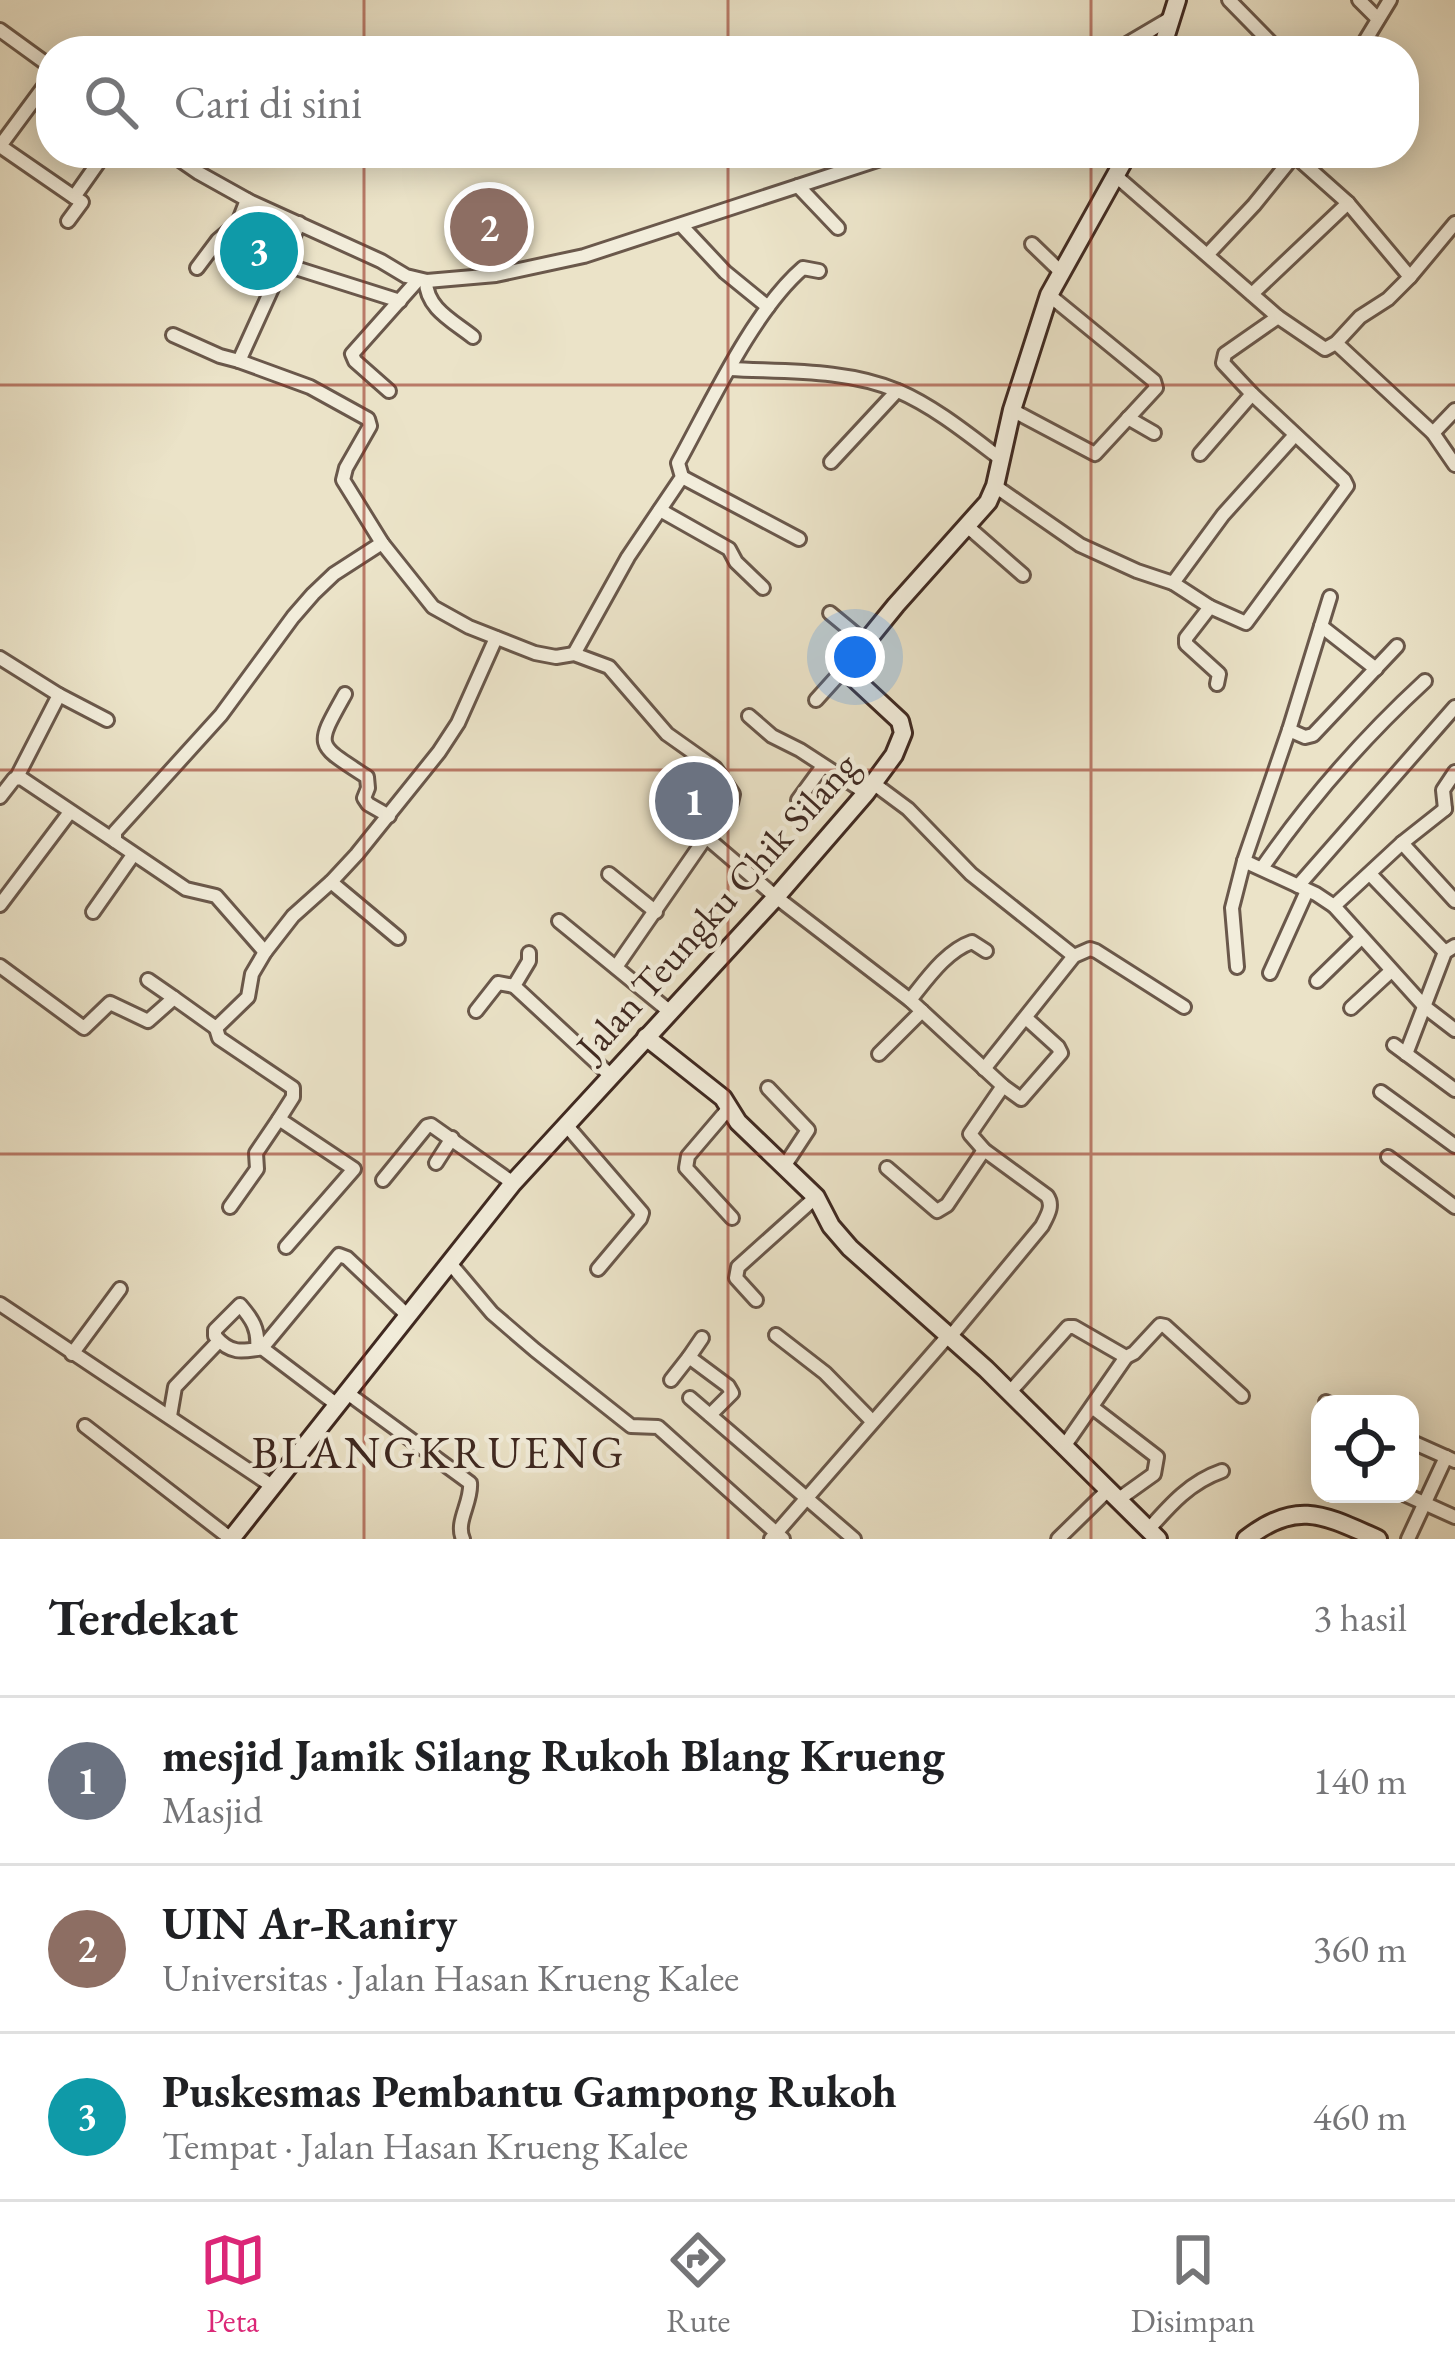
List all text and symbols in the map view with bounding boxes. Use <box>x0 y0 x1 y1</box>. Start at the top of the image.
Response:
search box <box>36 36 1419 168</box>
icon: search <box>78 69 144 135</box>
text: Cari di sini <box>174 73 362 131</box>
pin: 2 <box>450 182 528 272</box>
pin: 3 <box>220 206 298 296</box>
your location <box>825 627 885 687</box>
street label: Jalan Teungku Chik Silang <box>563 740 870 1073</box>
pin: 1 <box>655 756 733 846</box>
map controls <box>1311 1395 1419 1503</box>
button: locate <box>1311 1395 1419 1503</box>
district label: BLANGKRUENG <box>251 1423 627 1481</box>
text: Terdekat <box>48 1584 238 1650</box>
text: 3 hasil <box>1313 1592 1407 1643</box>
text: mesjid Jamik Silang Rukoh Blang Krueng <box>162 1726 945 1784</box>
text: 1 <box>77 1755 97 1806</box>
text: 140 m <box>1313 1755 1407 1806</box>
text: Masjid <box>162 1784 263 1835</box>
text: UIN Ar-Raniry <box>162 1894 457 1952</box>
text: 2 <box>77 1923 97 1974</box>
text: 360 m <box>1313 1923 1407 1974</box>
text: Universitas · Jalan Hasan Krueng Kalee <box>162 1952 739 2003</box>
text: Puskesmas Pembantu Gampong Rukoh <box>162 2062 897 2120</box>
text: 3 <box>77 2091 97 2142</box>
text: 460 m <box>1313 2091 1407 2142</box>
text: Tempat · Jalan Hasan Krueng Kalee <box>162 2120 688 2171</box>
tab: Peta <box>200 2227 266 2342</box>
tab: Rute <box>665 2227 731 2342</box>
tab: Disimpan <box>1131 2227 1255 2342</box>

